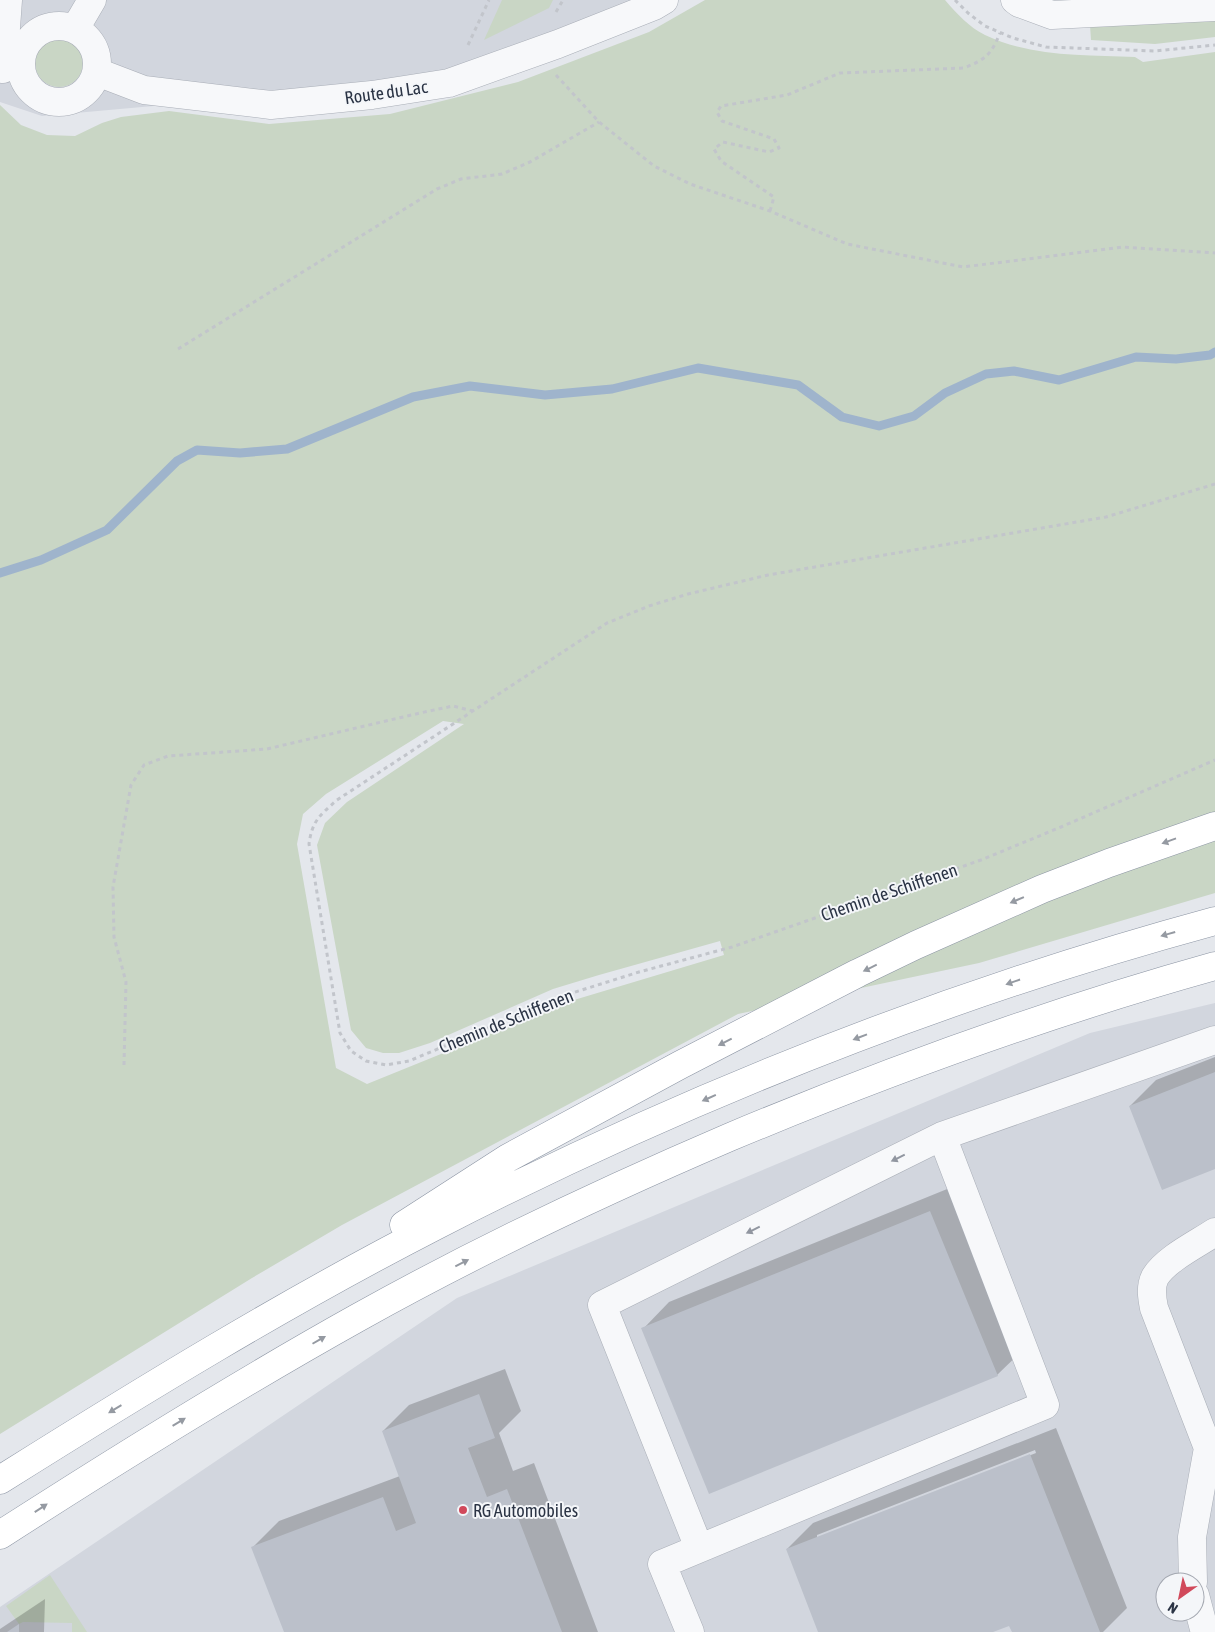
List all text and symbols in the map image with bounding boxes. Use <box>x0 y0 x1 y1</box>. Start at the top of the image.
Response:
street label: Route du Lac <box>343 76 429 108</box>
one-way arrow <box>1161 837 1176 845</box>
street label: Chemin de Schiffenen <box>818 859 960 925</box>
one-way arrow <box>1010 896 1024 904</box>
one-way arrow <box>1161 930 1176 938</box>
one-way arrow <box>863 964 877 972</box>
one-way arrow <box>1005 979 1020 987</box>
street label: Chemin de Schiffenen <box>436 984 576 1058</box>
one-way arrow <box>852 1033 867 1041</box>
one-way arrow <box>718 1038 732 1046</box>
one-way arrow <box>702 1095 717 1103</box>
one-way arrow <box>891 1154 906 1162</box>
one-way arrow <box>746 1226 760 1234</box>
one-way arrow <box>455 1259 469 1267</box>
one-way arrow <box>312 1335 325 1344</box>
one-way arrow <box>109 1404 122 1413</box>
one-way arrow <box>172 1418 185 1427</box>
place label: RG Automobiles <box>473 1500 578 1521</box>
one-way arrow <box>34 1504 48 1513</box>
marker: RG Automobiles <box>457 1504 469 1516</box>
north arrow <box>1155 1572 1205 1622</box>
text: N <box>1165 1599 1181 1617</box>

